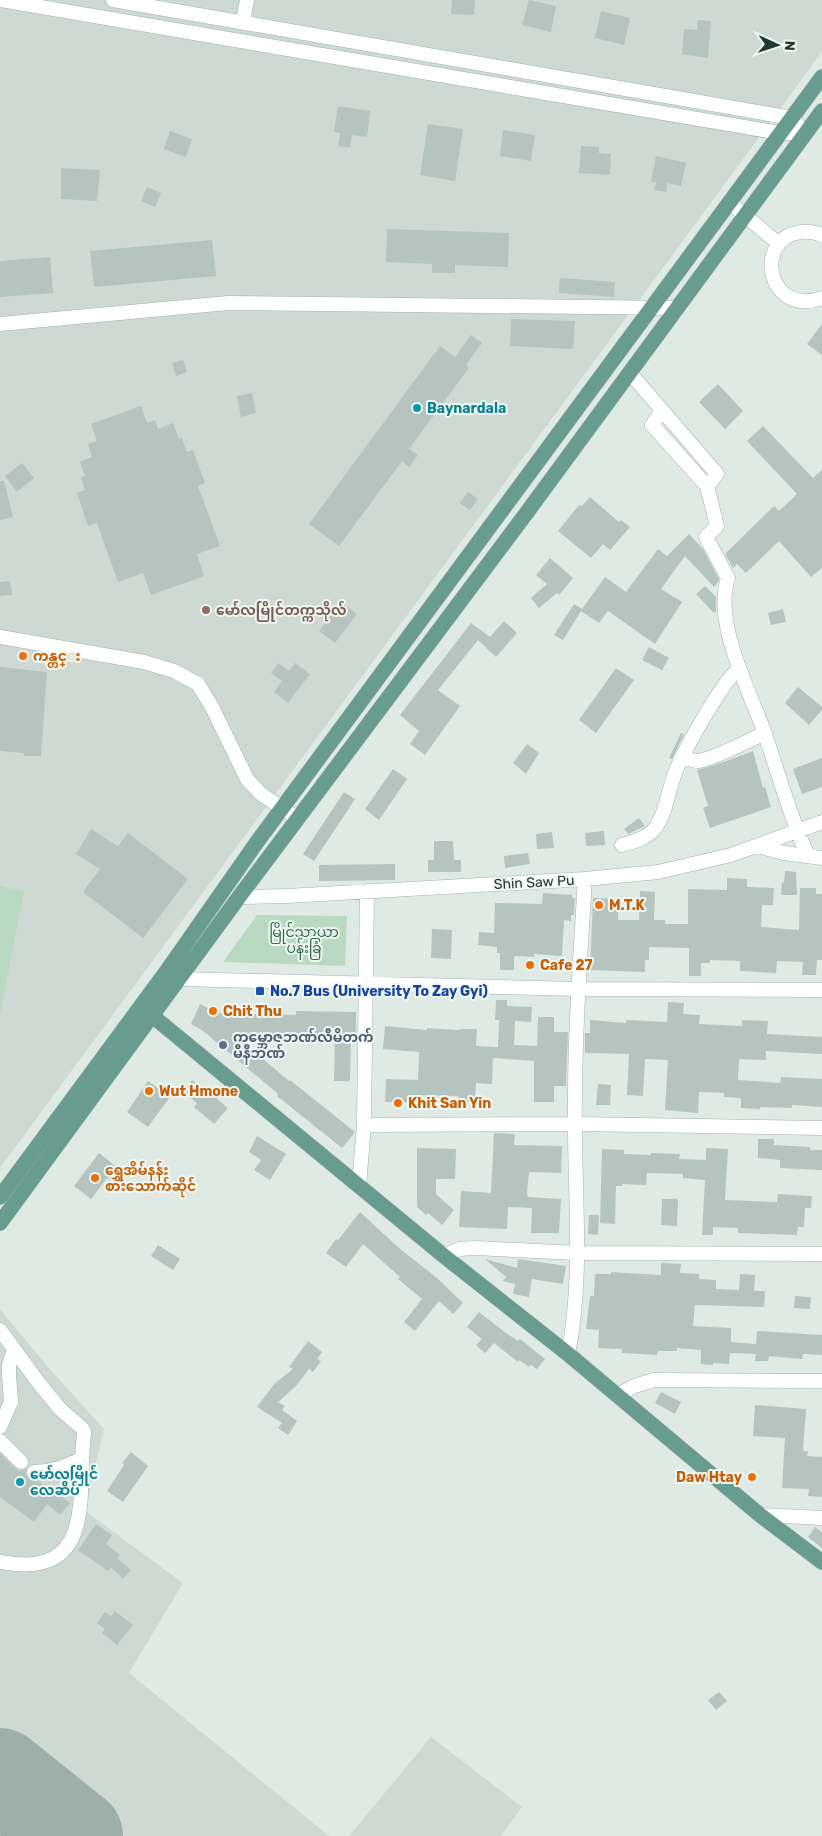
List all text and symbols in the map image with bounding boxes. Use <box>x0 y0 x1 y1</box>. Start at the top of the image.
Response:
north arrow <box>752 20 802 70</box>
text: N <box>781 40 798 51</box>
place label: Baynardala <box>427 400 506 417</box>
marker: Baynardala <box>411 402 423 414</box>
place label: မော်လမြိုင်တက္ကသိုလ် <box>216 600 346 622</box>
marker: မော်လမြိုင်တက္ကသိုလ် <box>200 604 212 616</box>
place label: ကန္တင္း <box>33 648 81 668</box>
marker: ကန္တင္း <box>17 650 29 662</box>
street label: Shin Saw Pu <box>493 872 575 893</box>
place label: M.T.K <box>609 897 646 914</box>
marker: M.T.K <box>593 899 605 911</box>
park label: မြိုင်သာယာ ပန်းခြံ <box>269 922 339 960</box>
place label: Cafe 27 <box>540 957 593 974</box>
marker: Cafe 27 <box>524 959 536 971</box>
place label: No.7 Bus (University To Zay Gyi) <box>270 983 488 1000</box>
marker: No.7 Bus (University To Zay Gyi) <box>254 985 266 997</box>
place label: Chit Thu <box>223 1003 282 1020</box>
marker: Chit Thu <box>207 1005 219 1017</box>
place label: ကမ္ဘောဇဘဏ်လီမိတက် မီနီဘဏ် <box>233 1027 374 1065</box>
marker: ကမ္ဘောဇဘဏ်လီမိတက် မီနီဘဏ် <box>217 1039 229 1051</box>
place label: Wut Hmone <box>159 1083 238 1100</box>
marker: Wut Hmone <box>143 1085 155 1097</box>
place label: Khit San Yin <box>408 1095 491 1112</box>
marker: Khit San Yin <box>392 1097 404 1109</box>
place label: ရွှေအိမ်နန်း စားသောက်ဆိုင် <box>105 1160 196 1198</box>
marker: ရွှေအိမ်နန်း စားသောက်ဆိုင် <box>89 1172 101 1184</box>
place label: မော်လမြိုင် လေဆိပ် <box>30 1464 98 1499</box>
place label: Daw Htay <box>676 1469 743 1486</box>
marker: Daw Htay <box>746 1471 758 1483</box>
marker: မော်လမြိုင် လေဆိပ် <box>14 1476 26 1488</box>

